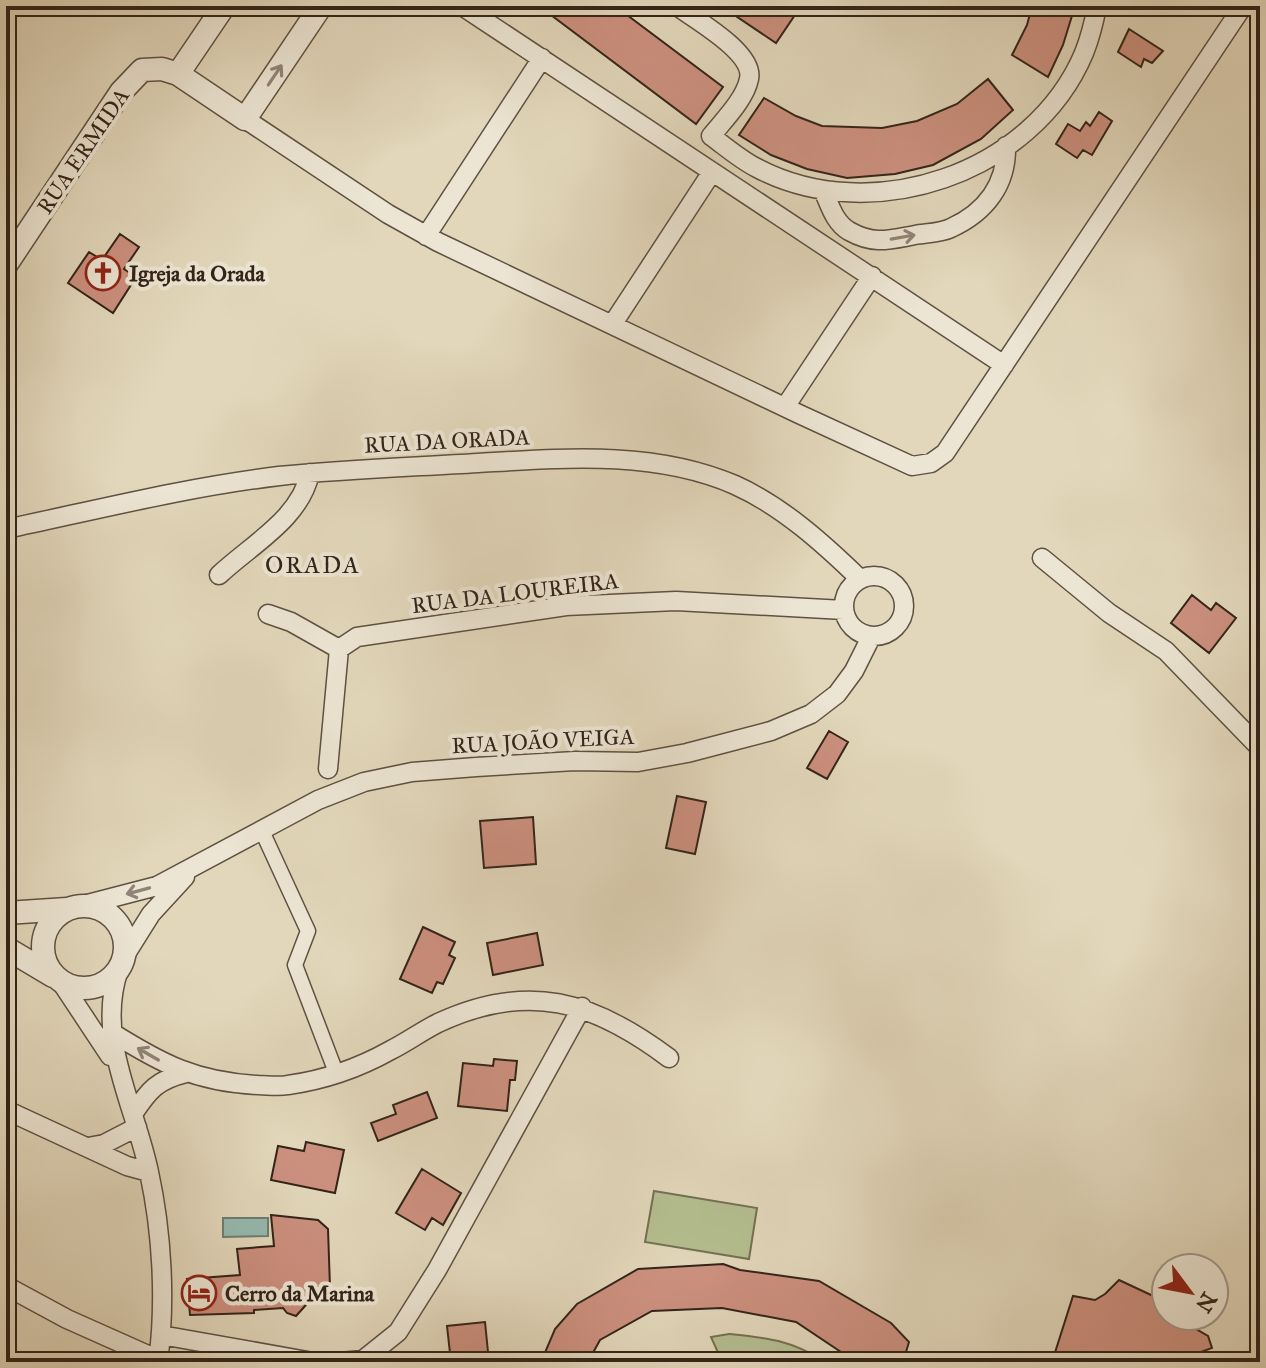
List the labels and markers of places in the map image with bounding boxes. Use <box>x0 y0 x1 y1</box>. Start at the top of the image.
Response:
church icon: Igreja da Orada <box>84 254 122 292</box>
place label: Igreja da Orada <box>129 260 266 287</box>
hotel icon: Cerro da Marina <box>180 1274 218 1312</box>
place label: Cerro da Marina <box>225 1280 375 1307</box>

